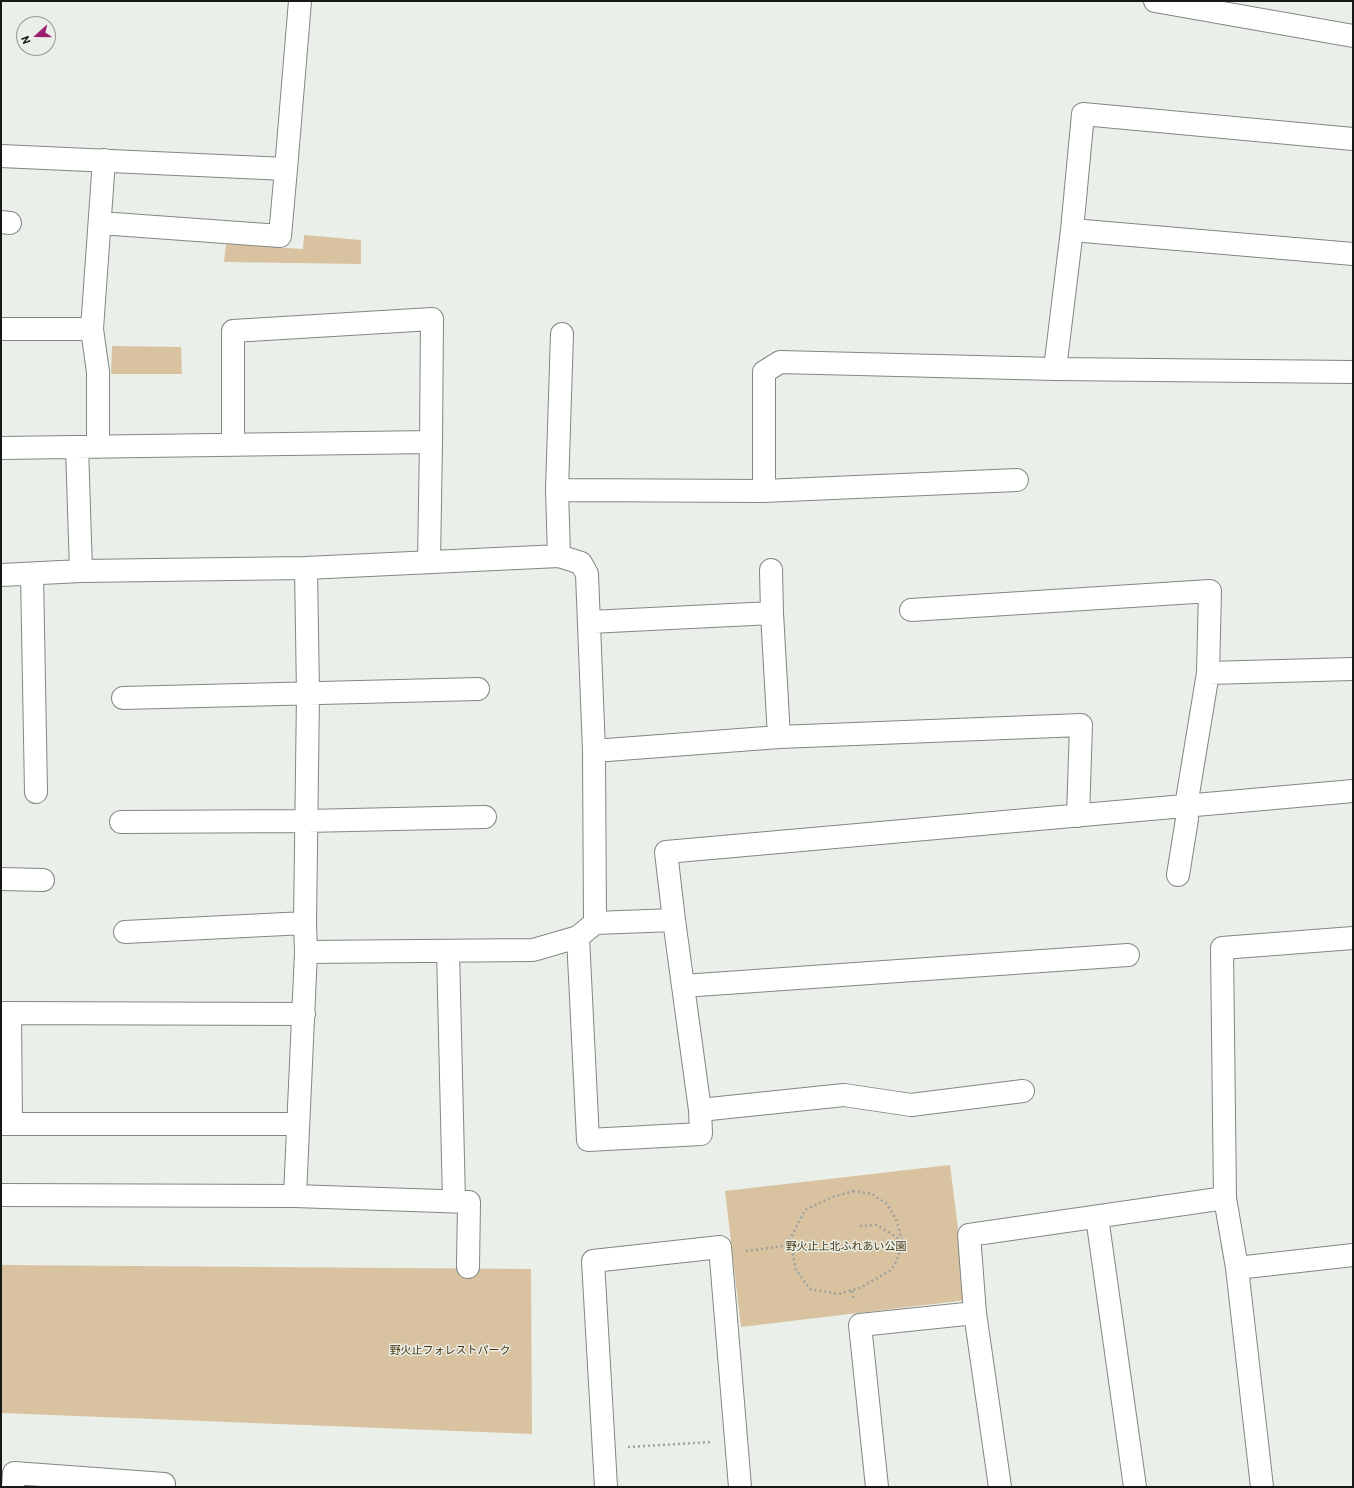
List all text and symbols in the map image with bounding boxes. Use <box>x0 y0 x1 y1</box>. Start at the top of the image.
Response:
north arrow <box>16 16 56 56</box>
text: N <box>18 34 33 46</box>
park label: 野火止上北ふれあい公園 <box>786 1239 906 1253</box>
park label: 野火止フォレストパーク <box>390 1343 510 1357</box>

